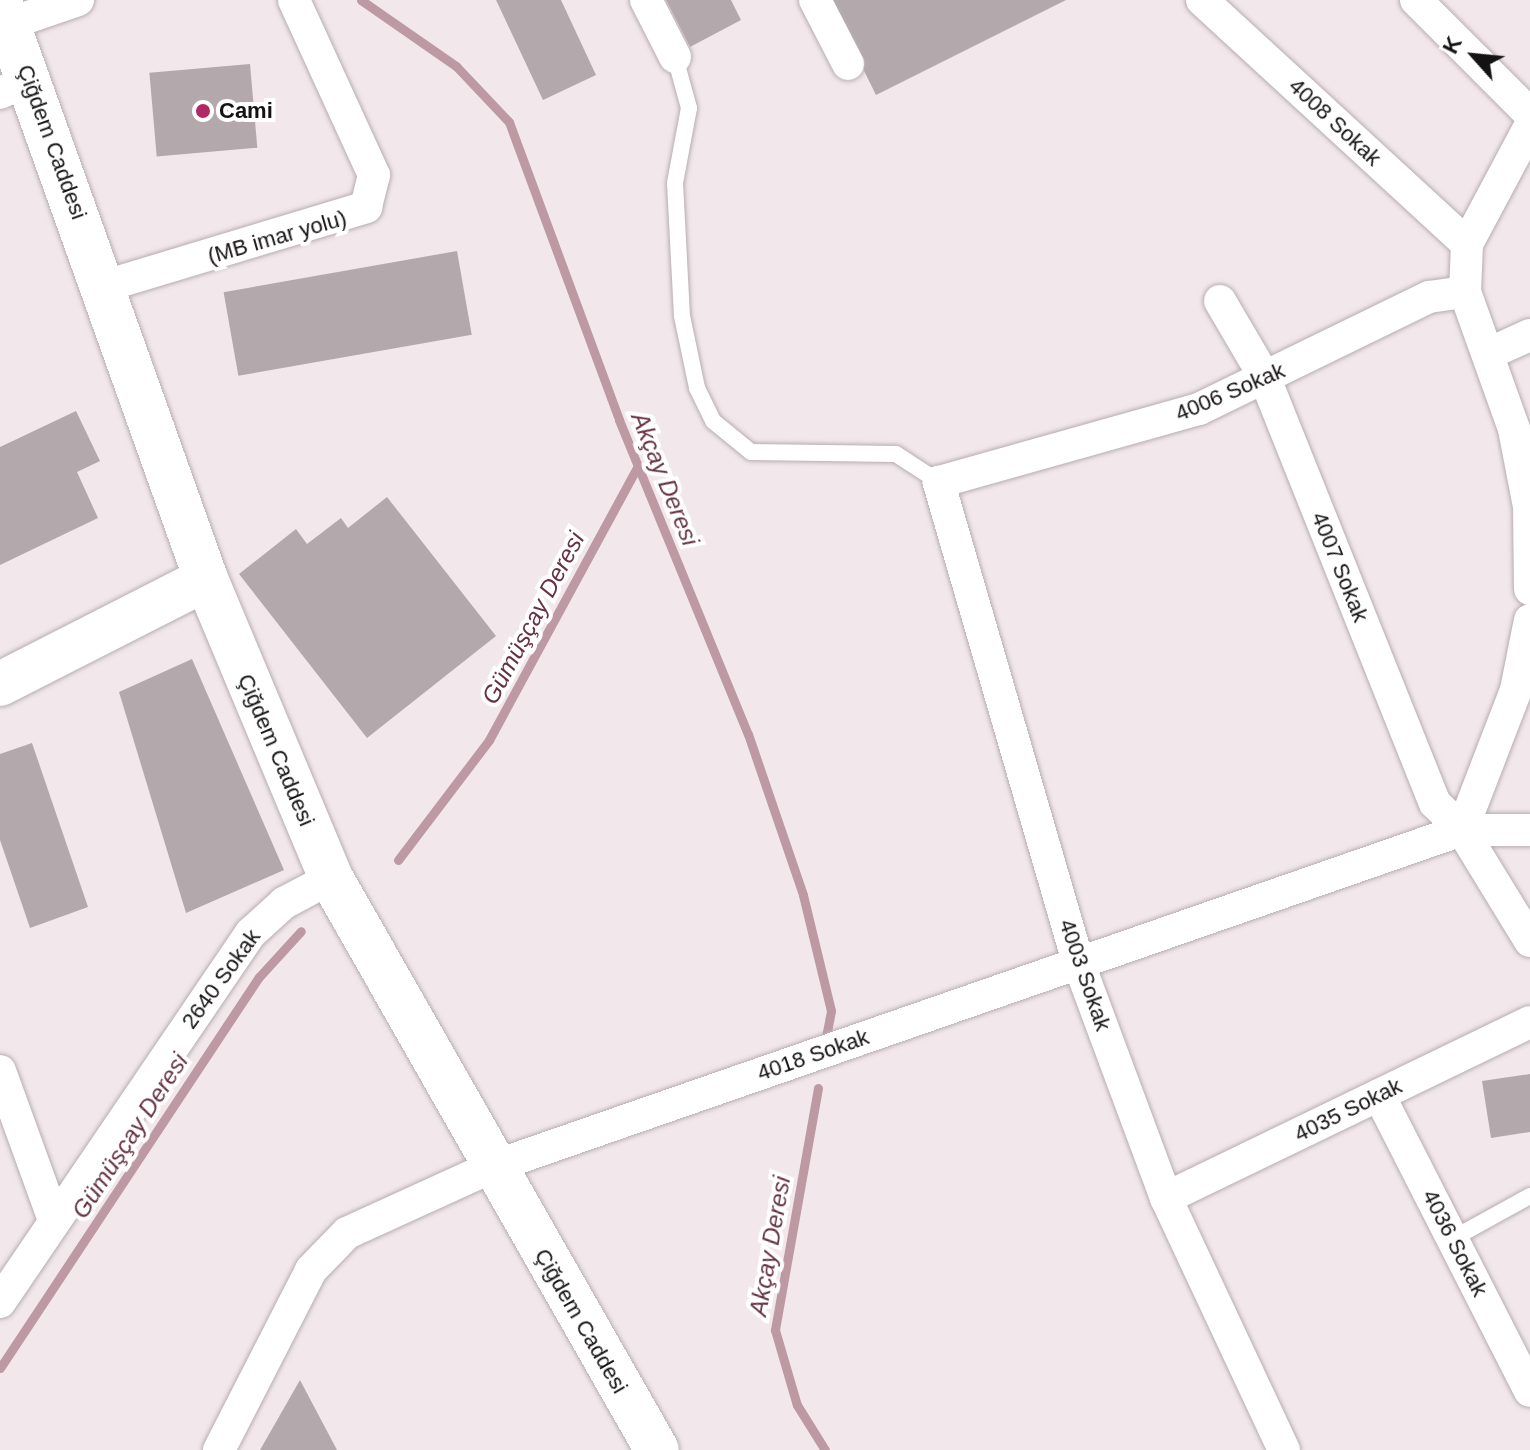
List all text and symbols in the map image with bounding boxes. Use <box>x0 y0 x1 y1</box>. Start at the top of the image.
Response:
north arrow <box>1434 16 1514 96</box>
text: K <box>1437 32 1467 58</box>
street label: Çiğdem Caddesi <box>12 61 92 223</box>
street label: 4008 Sokak <box>1284 73 1386 171</box>
place label: Cami <box>219 98 273 124</box>
marker: Cami <box>194 102 212 120</box>
street label: (MB imar yolu) <box>205 205 349 269</box>
street label: 4006 Sokak <box>1171 357 1289 427</box>
water label: Akçay Deresi <box>625 408 705 550</box>
street label: 4007 Sokak <box>1306 508 1374 626</box>
water label: Gümüşçay Deresi <box>476 527 590 709</box>
street label: Çiğdem Caddesi <box>232 670 320 830</box>
street label: 4003 Sokak <box>1054 916 1116 1034</box>
street label: 2640 Sokak <box>176 924 266 1034</box>
street label: 4018 Sokak <box>754 1024 872 1086</box>
water label: Gümüşçay Deresi <box>66 1048 194 1224</box>
street label: 4035 Sokak <box>1290 1073 1406 1147</box>
water label: Akçay Deresi <box>744 1174 796 1318</box>
street label: 4036 Sokak <box>1417 1185 1493 1301</box>
street label: Çiğdem Caddesi <box>529 1244 633 1398</box>

